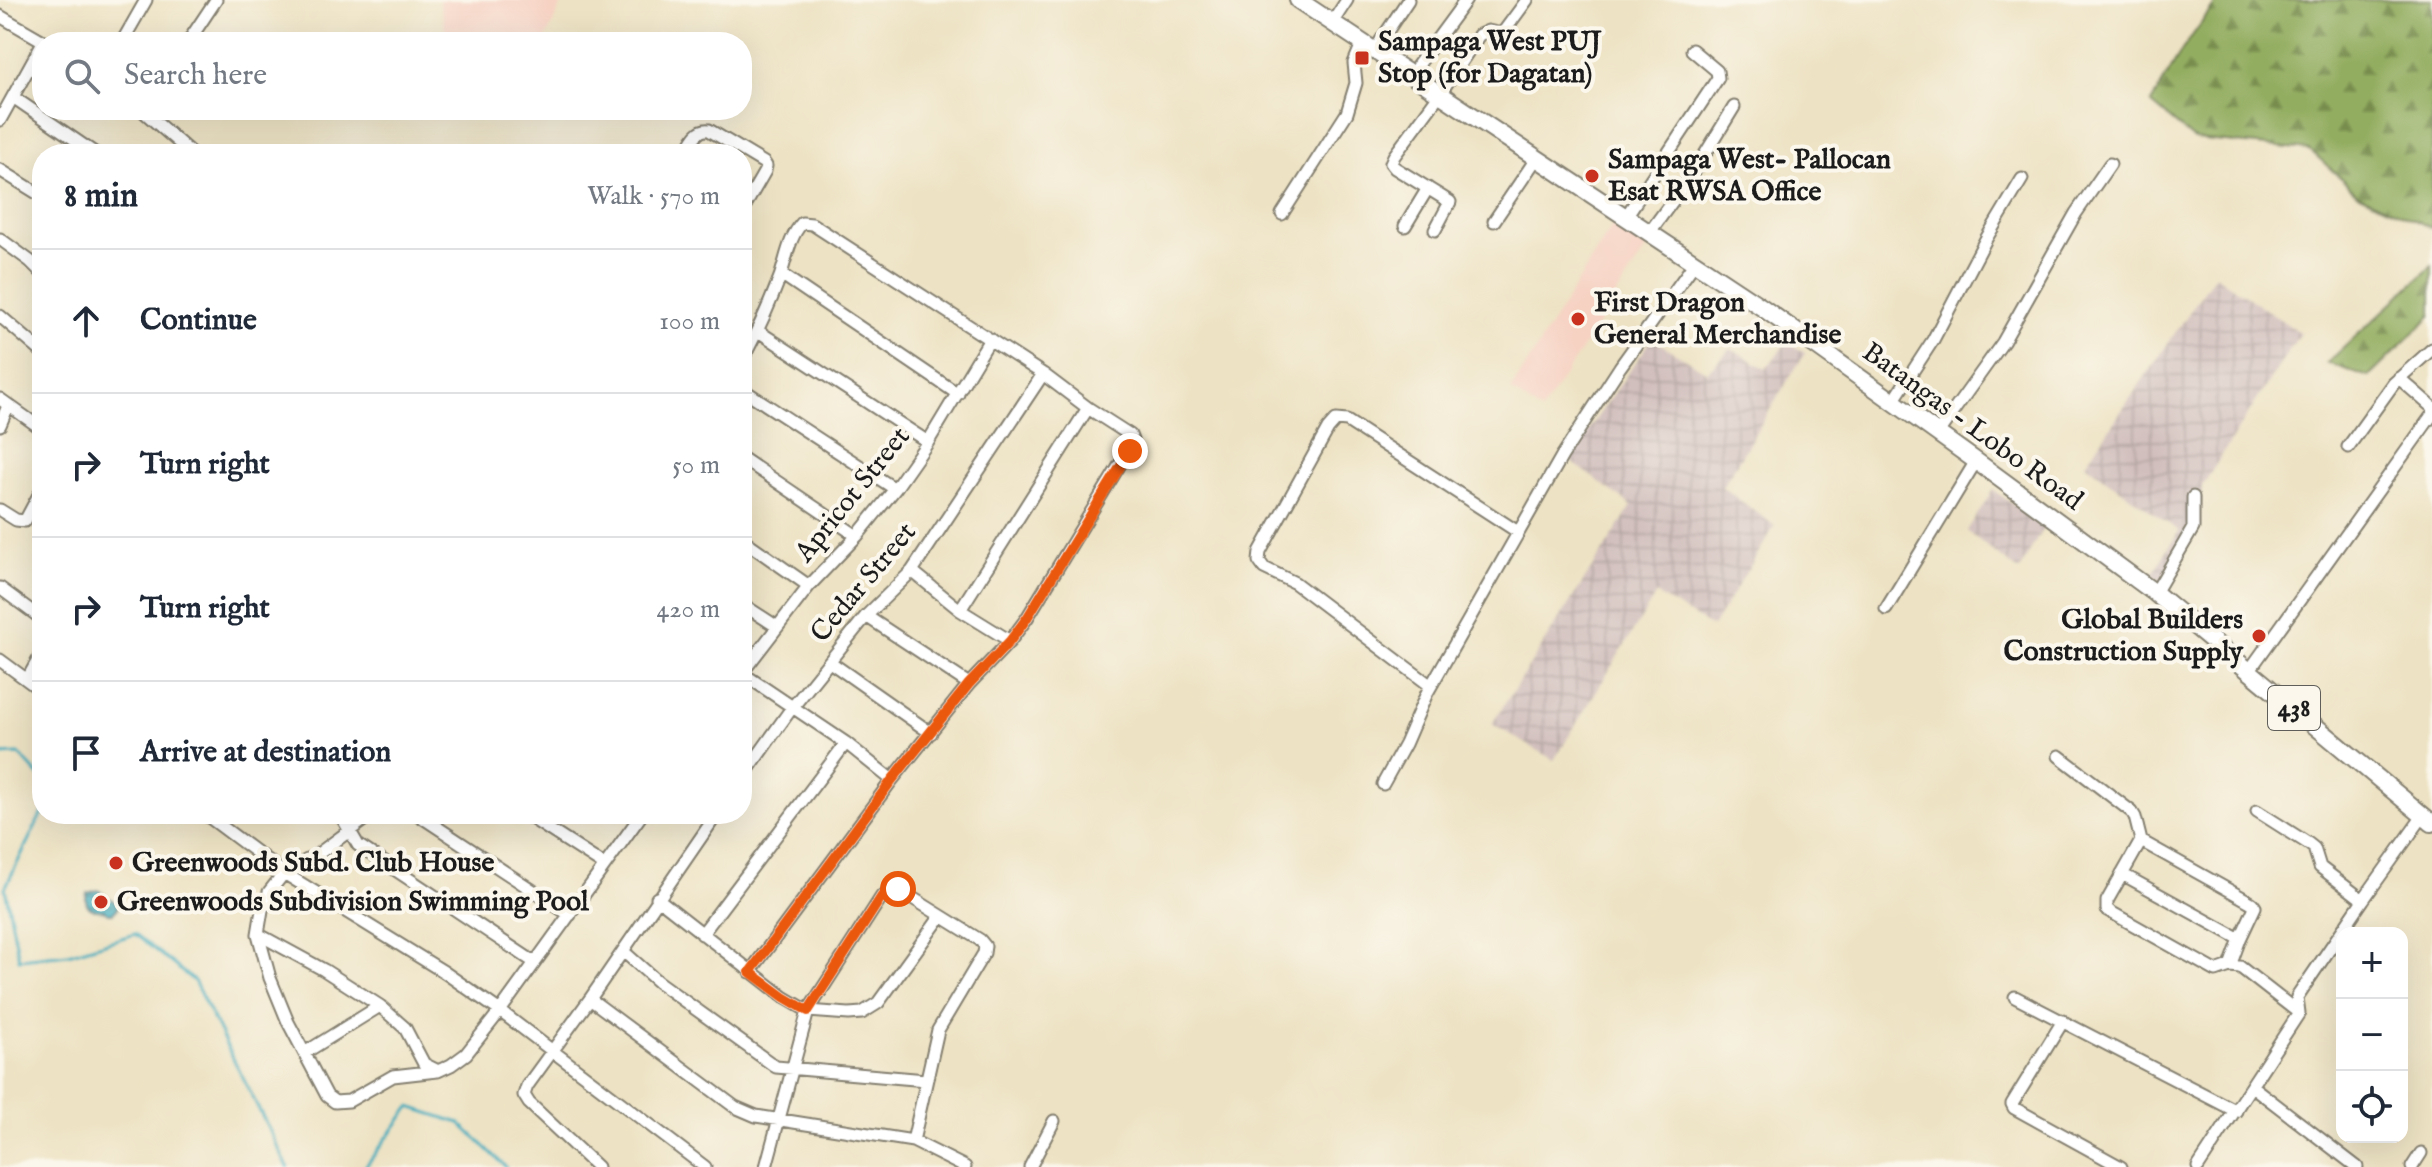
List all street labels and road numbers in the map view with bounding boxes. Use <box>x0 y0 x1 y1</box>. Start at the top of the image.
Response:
street label: Batangas - Lobo Road <box>1855 335 2089 519</box>
street label: Apricot Street <box>787 420 918 571</box>
street label: Cedar Street <box>804 516 925 650</box>
road number: 438 <box>2268 686 2320 730</box>

